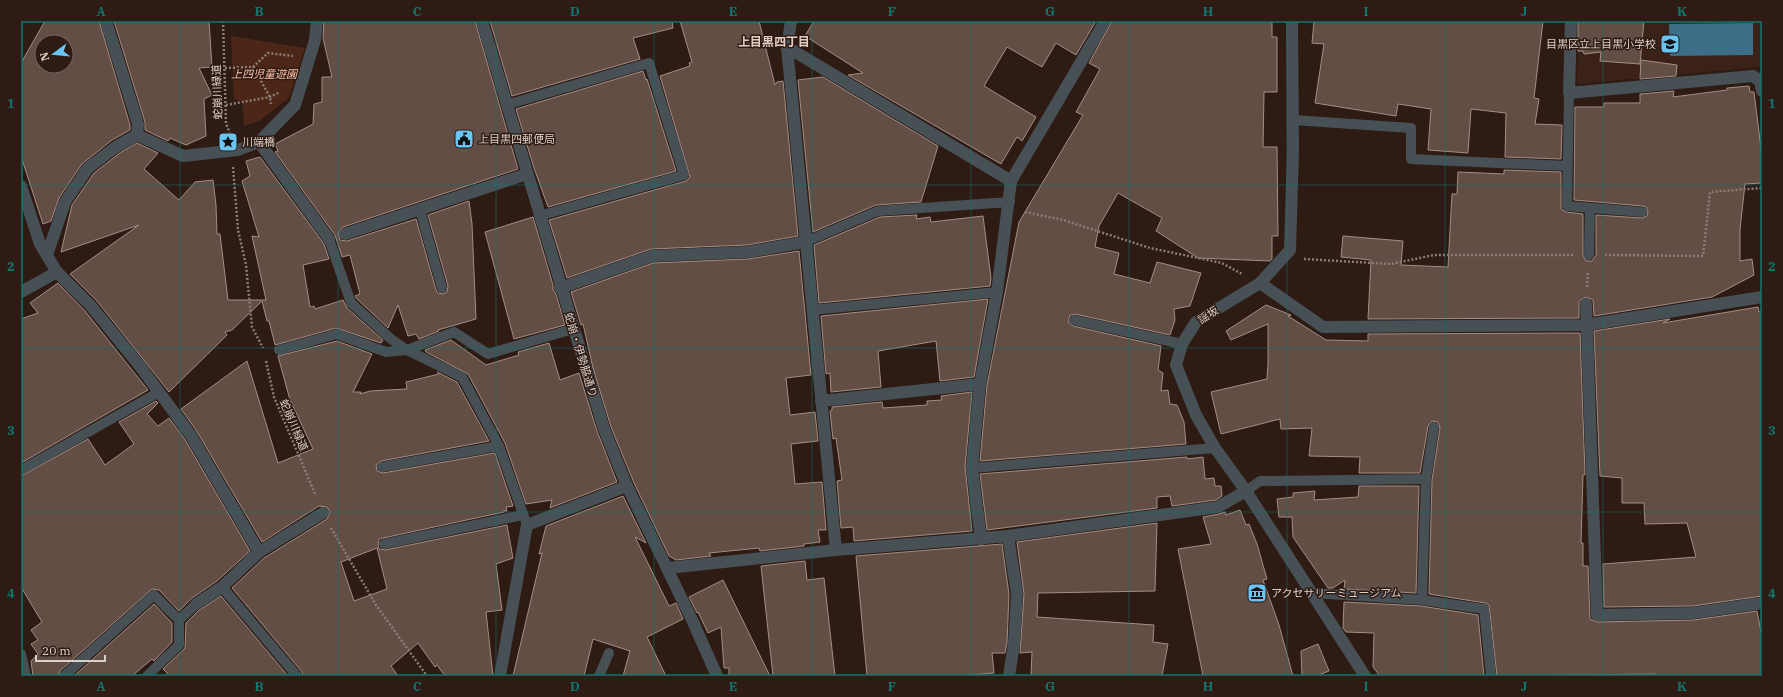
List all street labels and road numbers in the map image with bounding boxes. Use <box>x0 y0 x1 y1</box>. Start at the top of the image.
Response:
street label: 蛇崩川緑道 <box>209 64 225 120</box>
street label: 謡坂 <box>1195 303 1221 327</box>
street label: 蛇崩・伊勢脇通り <box>561 311 601 399</box>
street label: 蛇崩川緑道 <box>277 397 311 453</box>

